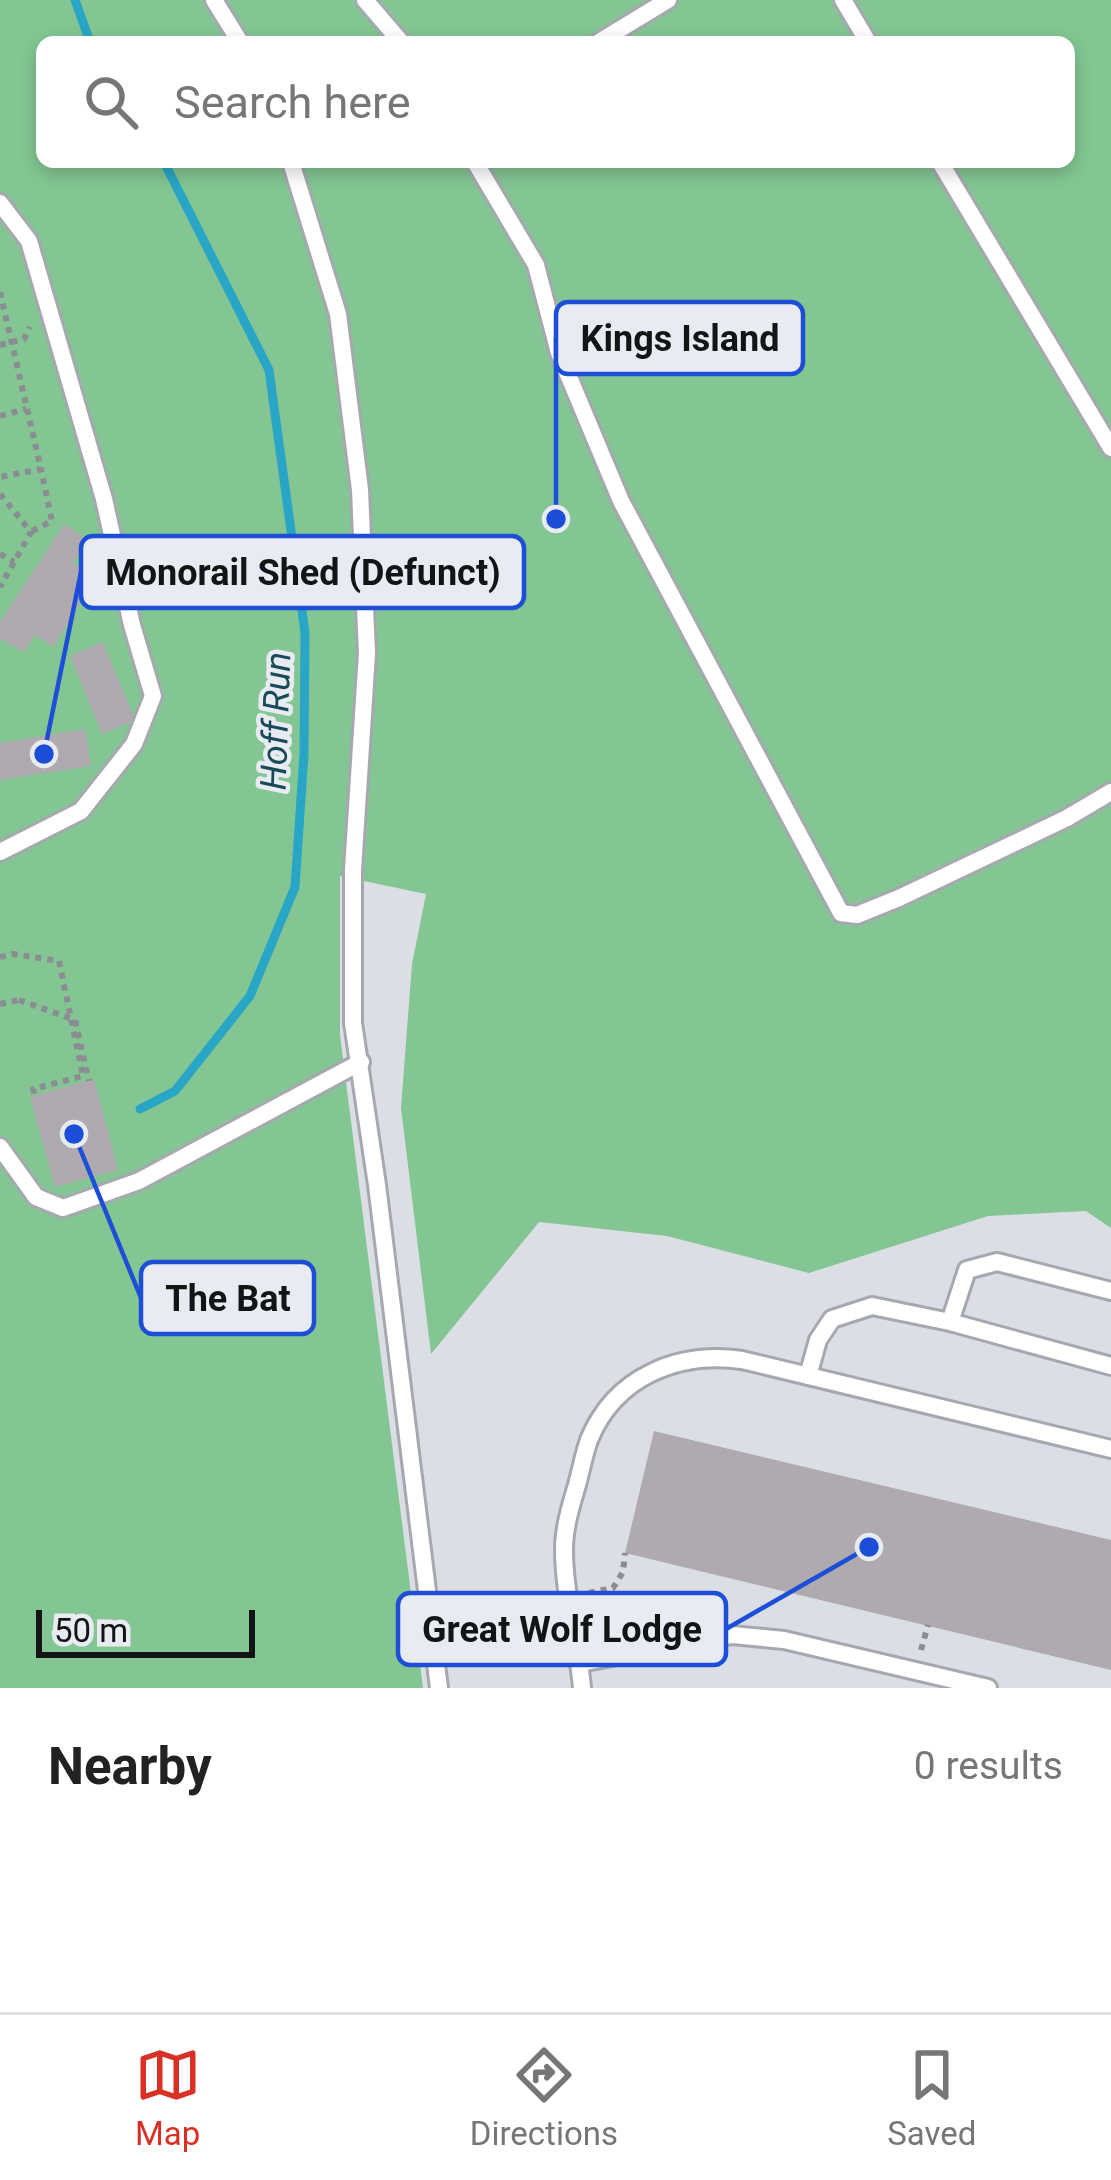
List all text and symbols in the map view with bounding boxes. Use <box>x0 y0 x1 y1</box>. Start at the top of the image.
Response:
search box <box>36 36 1075 168</box>
icon: search <box>78 69 144 135</box>
text: Search here <box>174 76 411 129</box>
callout: Kings Island <box>556 302 803 374</box>
text: Kings Island <box>581 318 779 360</box>
callout: Monorail Shed (Defunct) <box>81 536 524 608</box>
text: Monorail Shed (Defunct) <box>105 552 501 594</box>
water label: Hoff Run <box>253 651 299 791</box>
callout: The Bat <box>141 1262 314 1334</box>
text: The Bat <box>165 1278 291 1320</box>
callout: Great Wolf Lodge <box>398 1593 726 1665</box>
scale bar <box>36 1604 255 1657</box>
text: Great Wolf Lodge <box>422 1609 702 1651</box>
text: 50 m <box>54 1611 128 1650</box>
text: Nearby <box>48 1737 212 1796</box>
text: 0 results <box>914 1743 1063 1789</box>
tab: Map <box>135 2042 201 2153</box>
tab: Directions <box>470 2042 618 2153</box>
tab: Saved <box>887 2042 976 2153</box>

